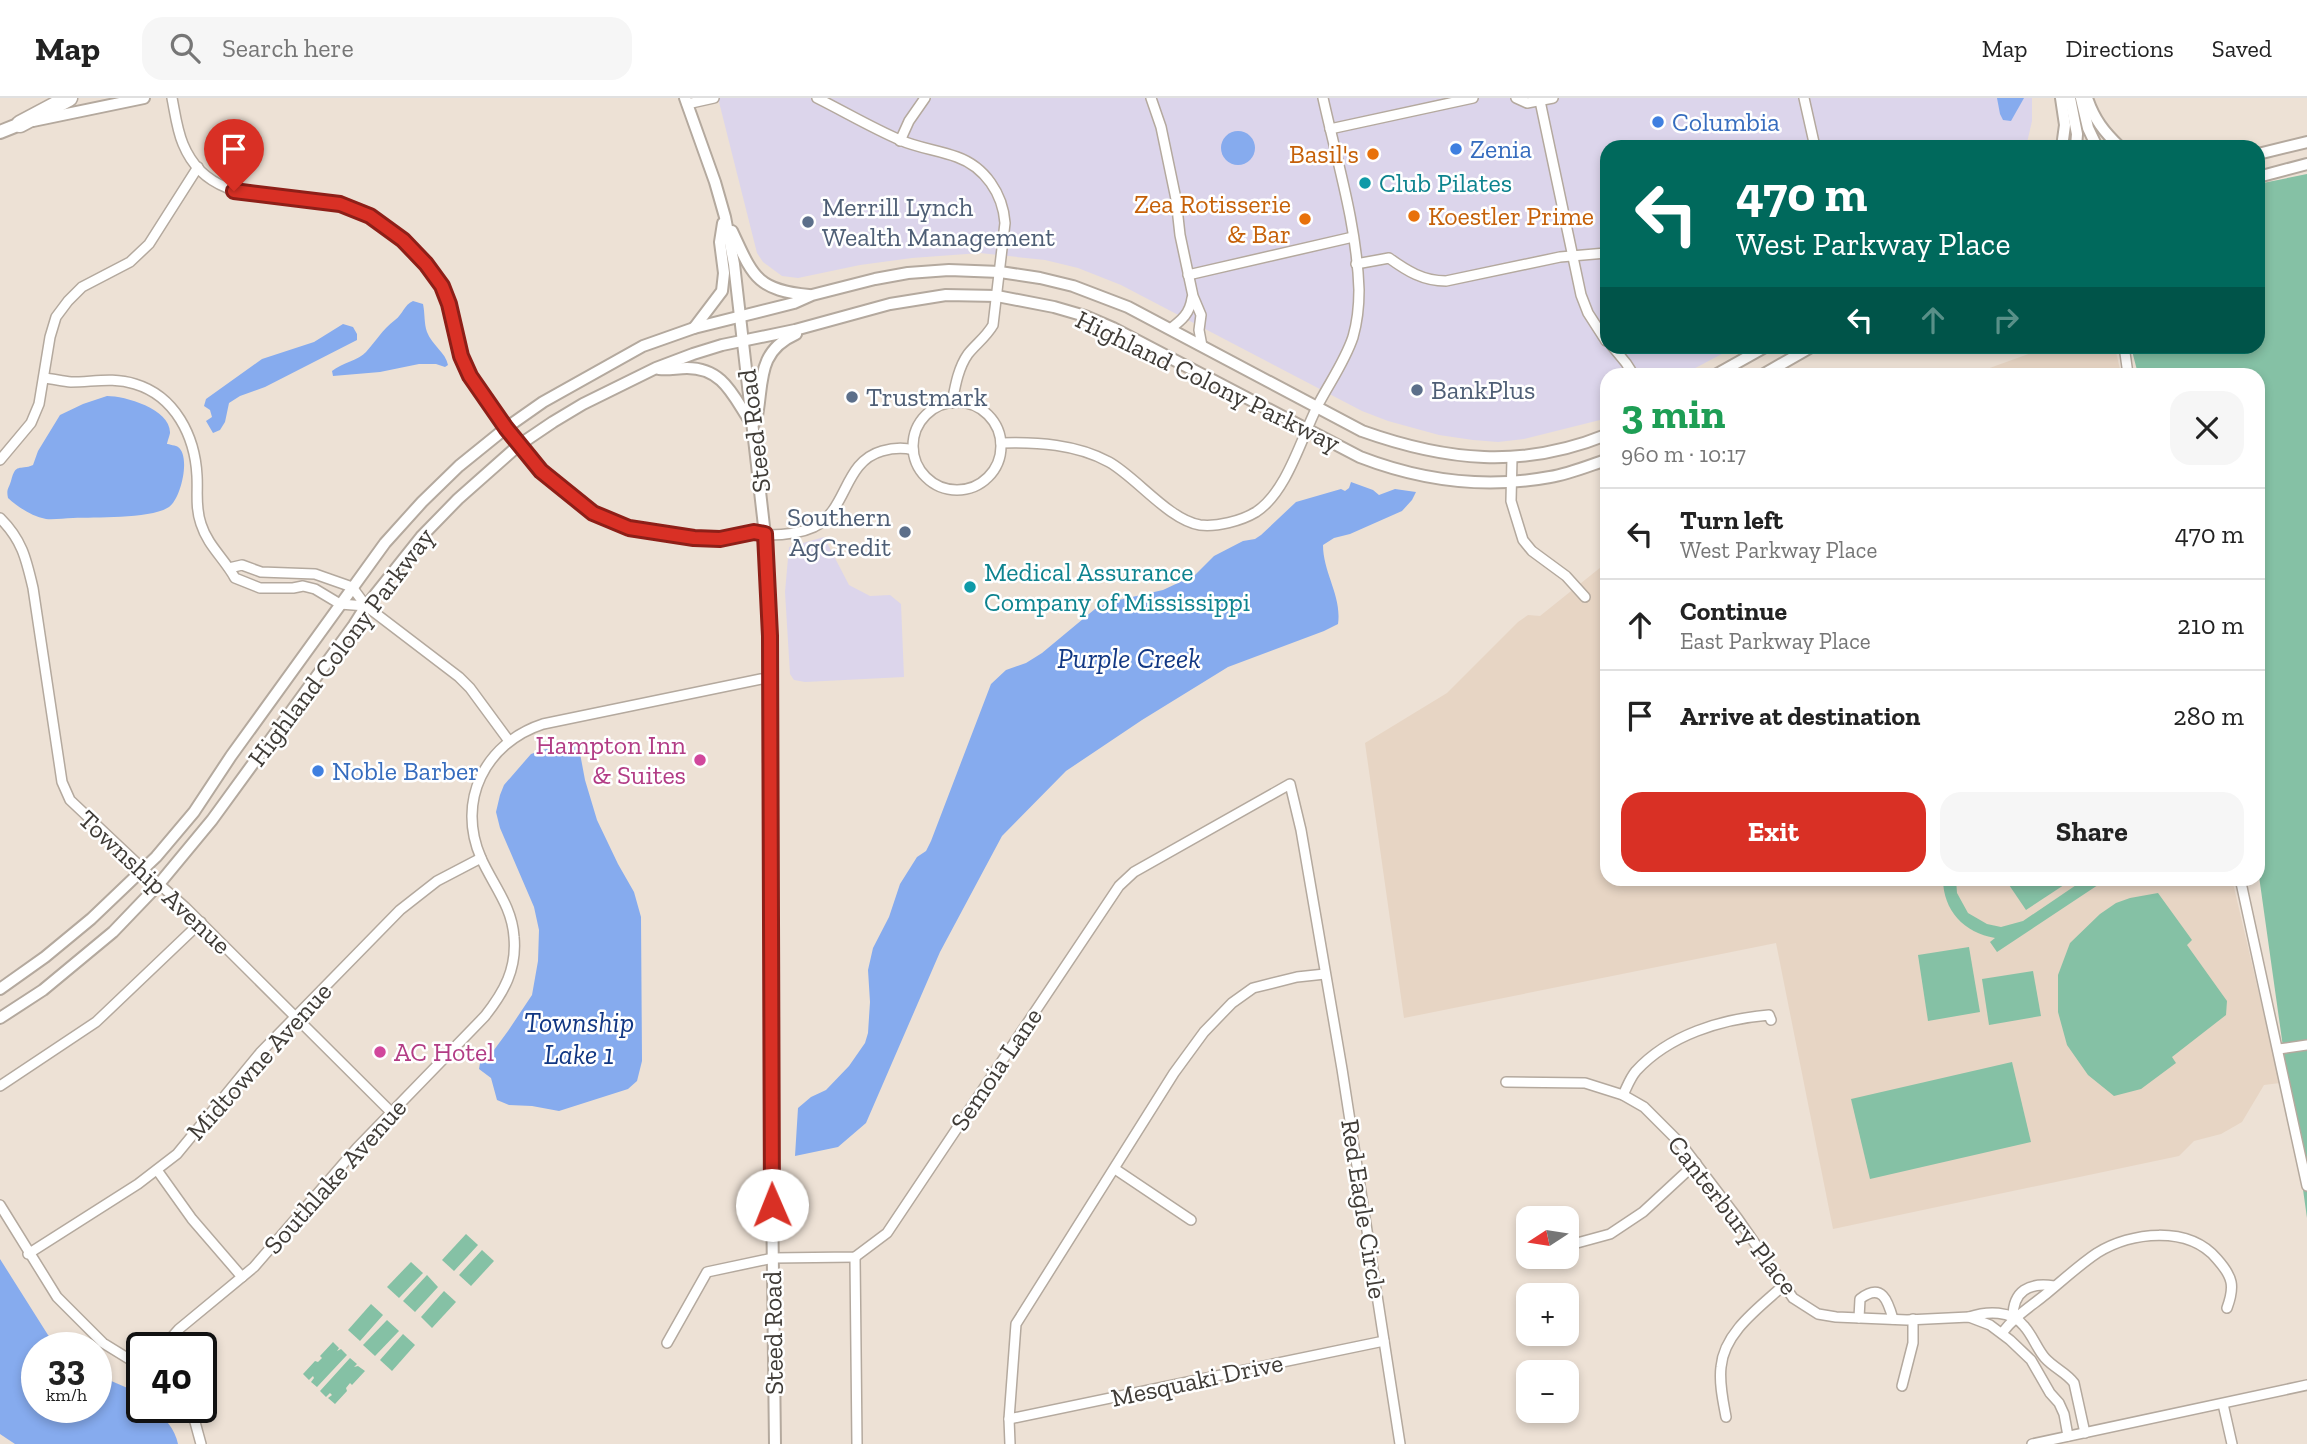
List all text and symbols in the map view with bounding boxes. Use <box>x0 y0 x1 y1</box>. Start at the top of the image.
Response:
search box <box>142 17 632 80</box>
text: Map <box>35 29 100 68</box>
icon: search <box>166 29 204 67</box>
text: Search here <box>222 32 354 64</box>
text: Map <box>1982 34 2028 63</box>
text: Directions <box>2066 34 2174 63</box>
text: Saved <box>2212 34 2272 63</box>
place label: Columbia <box>1672 106 1780 138</box>
marker: Columbia <box>1650 114 1666 130</box>
pin <box>204 119 264 191</box>
icon: arrive <box>215 130 253 168</box>
place label: Zenia <box>1470 133 1532 165</box>
place label: Basil's <box>1289 138 1359 170</box>
marker: Zenia <box>1448 141 1464 157</box>
marker: Basil's <box>1365 146 1381 162</box>
text: 470 m <box>1736 165 1868 224</box>
place label: Club Pilates <box>1379 167 1512 199</box>
icon: left <box>1621 168 1712 259</box>
marker: Club Pilates <box>1357 175 1373 191</box>
place label: Zea Rotisserie & Bar <box>1134 188 1291 250</box>
place label: Merrill Lynch Wealth Management <box>822 191 1055 253</box>
place label: Koestler Prime <box>1428 200 1594 232</box>
marker: Koestler Prime <box>1406 208 1422 224</box>
marker: Zea Rotisserie & Bar <box>1297 211 1313 227</box>
marker: Merrill Lynch Wealth Management <box>800 214 816 230</box>
text: West Parkway Place <box>1736 225 2010 263</box>
icon: left <box>1841 301 1879 339</box>
icon: ahead <box>1914 301 1952 339</box>
icon: right <box>1987 301 2025 339</box>
street label: Highland Colony Parkway <box>1071 303 1346 459</box>
street label: Steed Road <box>731 367 777 495</box>
place label: BankPlus <box>1431 374 1536 406</box>
place label: Trustmark <box>866 381 988 413</box>
marker: BankPlus <box>1409 382 1425 398</box>
text: 3 min <box>1621 388 1726 439</box>
marker: Trustmark <box>844 389 860 405</box>
button: close <box>2170 391 2244 465</box>
text: 960 m · 10:17 <box>1621 440 1746 468</box>
place label: Southern AgCredit <box>787 501 891 563</box>
text: Turn left <box>1680 504 1783 536</box>
icon: left <box>1621 515 1659 553</box>
text: 470 m <box>2175 518 2244 550</box>
street label: Highland Colony Parkway <box>241 521 442 773</box>
marker: Southern AgCredit <box>897 524 913 540</box>
text: West Parkway Place <box>1680 536 1877 564</box>
place label: Medical Assurance Company of Mississippi <box>984 556 1250 618</box>
marker: Medical Assurance Company of Mississippi <box>962 579 978 595</box>
text: Continue <box>1680 595 1787 627</box>
icon: ahead <box>1621 606 1659 644</box>
text: 210 m <box>2177 609 2244 641</box>
text: East Parkway Place <box>1680 627 1871 655</box>
water label: Purple Creek <box>1057 642 1201 675</box>
icon: arrive <box>1621 697 1659 735</box>
text: Arrive at destination <box>1680 700 1920 732</box>
text: 280 m <box>2173 700 2244 732</box>
place label: Hampton Inn & Suites <box>535 729 686 791</box>
marker: Hampton Inn & Suites <box>692 752 708 768</box>
place label: Noble Barber <box>332 755 479 787</box>
marker: Noble Barber <box>310 763 326 779</box>
button: Exit <box>1621 792 1926 872</box>
button: Share <box>1940 792 2244 872</box>
street label: Township Avenue <box>72 803 238 961</box>
street label: Midtowne Avenue <box>180 975 338 1147</box>
street label: Semoia Lane <box>943 1001 1049 1137</box>
water label: Township Lake 1 <box>524 1006 634 1071</box>
place label: AC Hotel <box>394 1036 494 1068</box>
marker: AC Hotel <box>372 1044 388 1060</box>
street label: Southlake Avenue <box>257 1092 413 1260</box>
street label: Red Eagle Circle <box>1334 1117 1394 1301</box>
street label: Canterbury Place <box>1661 1129 1805 1301</box>
position arrow <box>735 1168 809 1242</box>
north arrow <box>1516 1206 1578 1269</box>
map controls <box>1516 1206 1579 1423</box>
street label: Steed Road <box>756 1271 790 1395</box>
button: + <box>1516 1283 1579 1346</box>
speed limit sign: 40 <box>126 1332 217 1423</box>
street label: Mesquaki Drive <box>1108 1346 1286 1414</box>
text: 33 <box>48 1347 85 1389</box>
button: − <box>1516 1360 1579 1423</box>
text: km/h <box>46 1384 87 1406</box>

